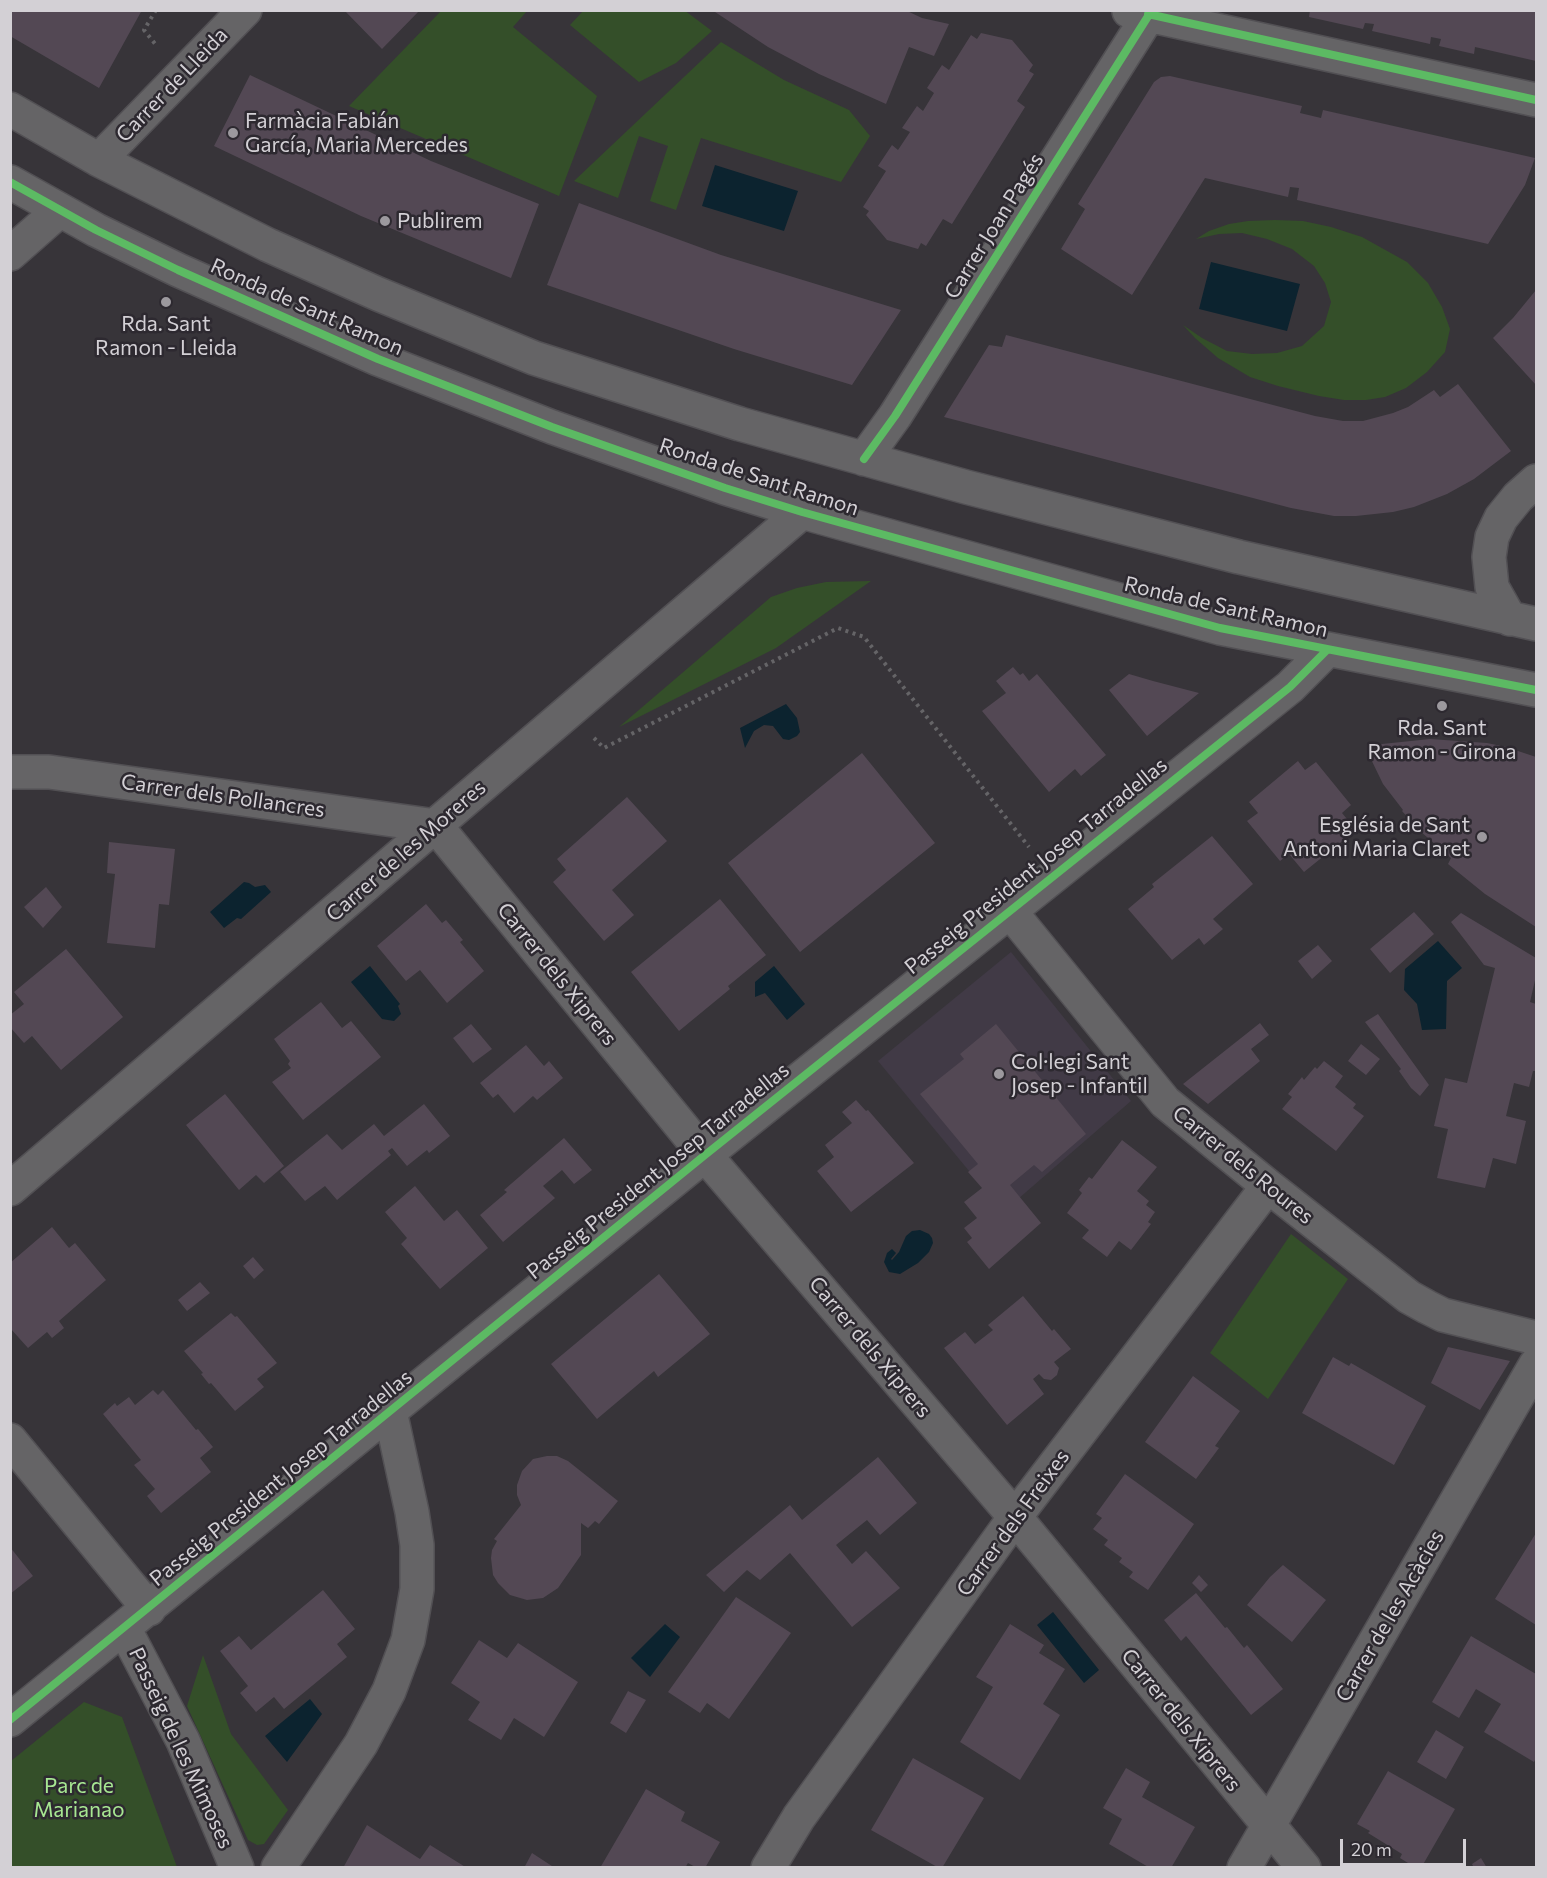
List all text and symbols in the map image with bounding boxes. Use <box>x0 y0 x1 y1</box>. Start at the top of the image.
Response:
street label: Carrer de Lleida <box>111 22 233 148</box>
place label: Farmàcia Fabián García, Maria Mercedes <box>245 108 468 158</box>
marker: Farmàcia Fabián García, Maria Mercedes <box>226 126 240 140</box>
street label: Carrer Joan Pagés <box>939 149 1049 303</box>
place label: Publirem <box>397 208 482 234</box>
marker: Publirem <box>378 214 392 228</box>
street label: Ronda de Sant Ramon <box>207 253 407 361</box>
marker: Rda. Sant Ramon - Lleida <box>159 295 173 309</box>
place label: Rda. Sant Ramon - Lleida <box>95 311 237 361</box>
street label: Ronda de Sant Ramon <box>656 433 862 521</box>
street label: Ronda de Sant Ramon <box>1122 571 1330 643</box>
marker: Rda. Sant Ramon - Girona <box>1435 699 1449 713</box>
place label: Rda. Sant Ramon - Girona <box>1367 715 1517 765</box>
street label: Passeig President Josep Tarradellas <box>900 752 1172 980</box>
street label: Carrer dels Pollancres <box>120 769 326 823</box>
street label: Carrer de les Moreres <box>321 775 491 927</box>
place label: Església de Sant Antoni Maria Claret <box>1283 812 1470 862</box>
marker: Església de Sant Antoni Maria Claret <box>1475 830 1489 844</box>
street label: Carrer dels Xiprers <box>492 898 622 1050</box>
place label: Col·legi Sant Josep - Infantil <box>1011 1049 1148 1099</box>
street label: Passeig President Josep Tarradellas <box>522 1057 794 1285</box>
marker: Col·legi Sant Josep - Infantil <box>992 1067 1006 1081</box>
street label: Carrer dels Roures <box>1168 1101 1318 1229</box>
street label: Carrer dels Xiprers <box>804 1271 936 1423</box>
street label: Passeig President Josep Tarradellas <box>145 1364 417 1592</box>
street label: Carrer dels Freixes <box>951 1445 1075 1601</box>
street label: Carrer de les Acàcies <box>1331 1526 1449 1706</box>
street label: Passeig de les Mimoses <box>123 1644 239 1852</box>
street label: Carrer dels Xiprers <box>1116 1644 1246 1796</box>
park label: Parc de Marianao <box>33 1773 125 1823</box>
scale bar <box>1343 1827 1469 1865</box>
text: 20 m <box>1351 1838 1392 1860</box>

